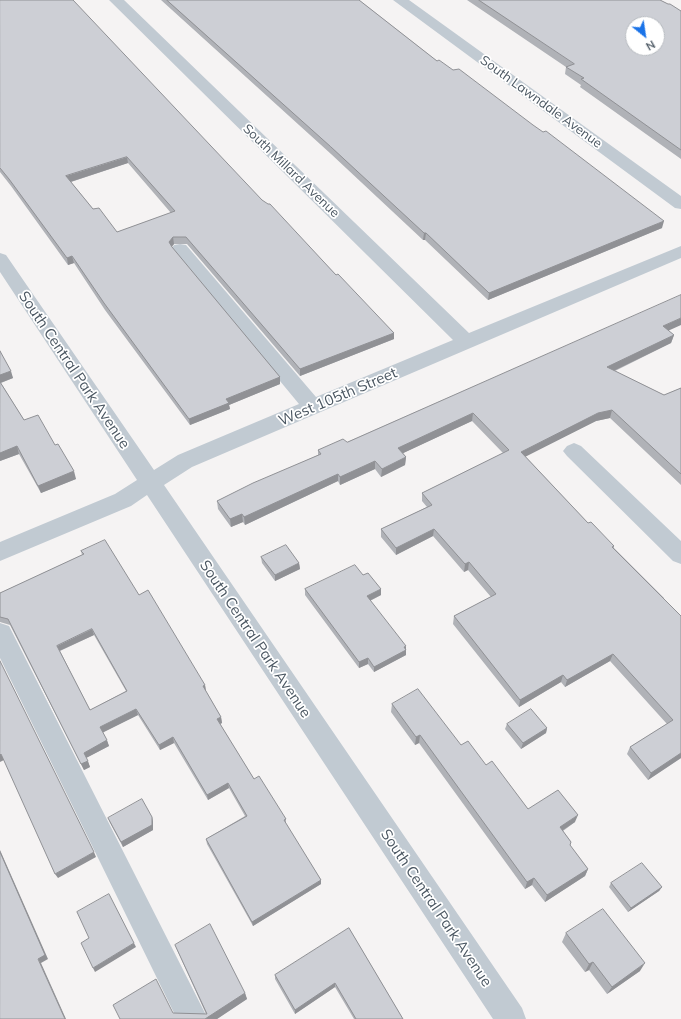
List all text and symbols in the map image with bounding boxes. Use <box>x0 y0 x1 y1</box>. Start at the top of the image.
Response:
north arrow <box>625 16 665 56</box>
text: N <box>643 37 658 54</box>
street label: South Lawndale Avenue <box>477 53 605 151</box>
street label: South Millard Avenue <box>240 121 342 221</box>
street label: South Central Park Avenue <box>15 288 133 452</box>
street label: West 105th Street <box>276 364 400 430</box>
street label: South Central Park Avenue <box>196 557 314 721</box>
street label: South Central Park Avenue <box>377 826 495 990</box>

